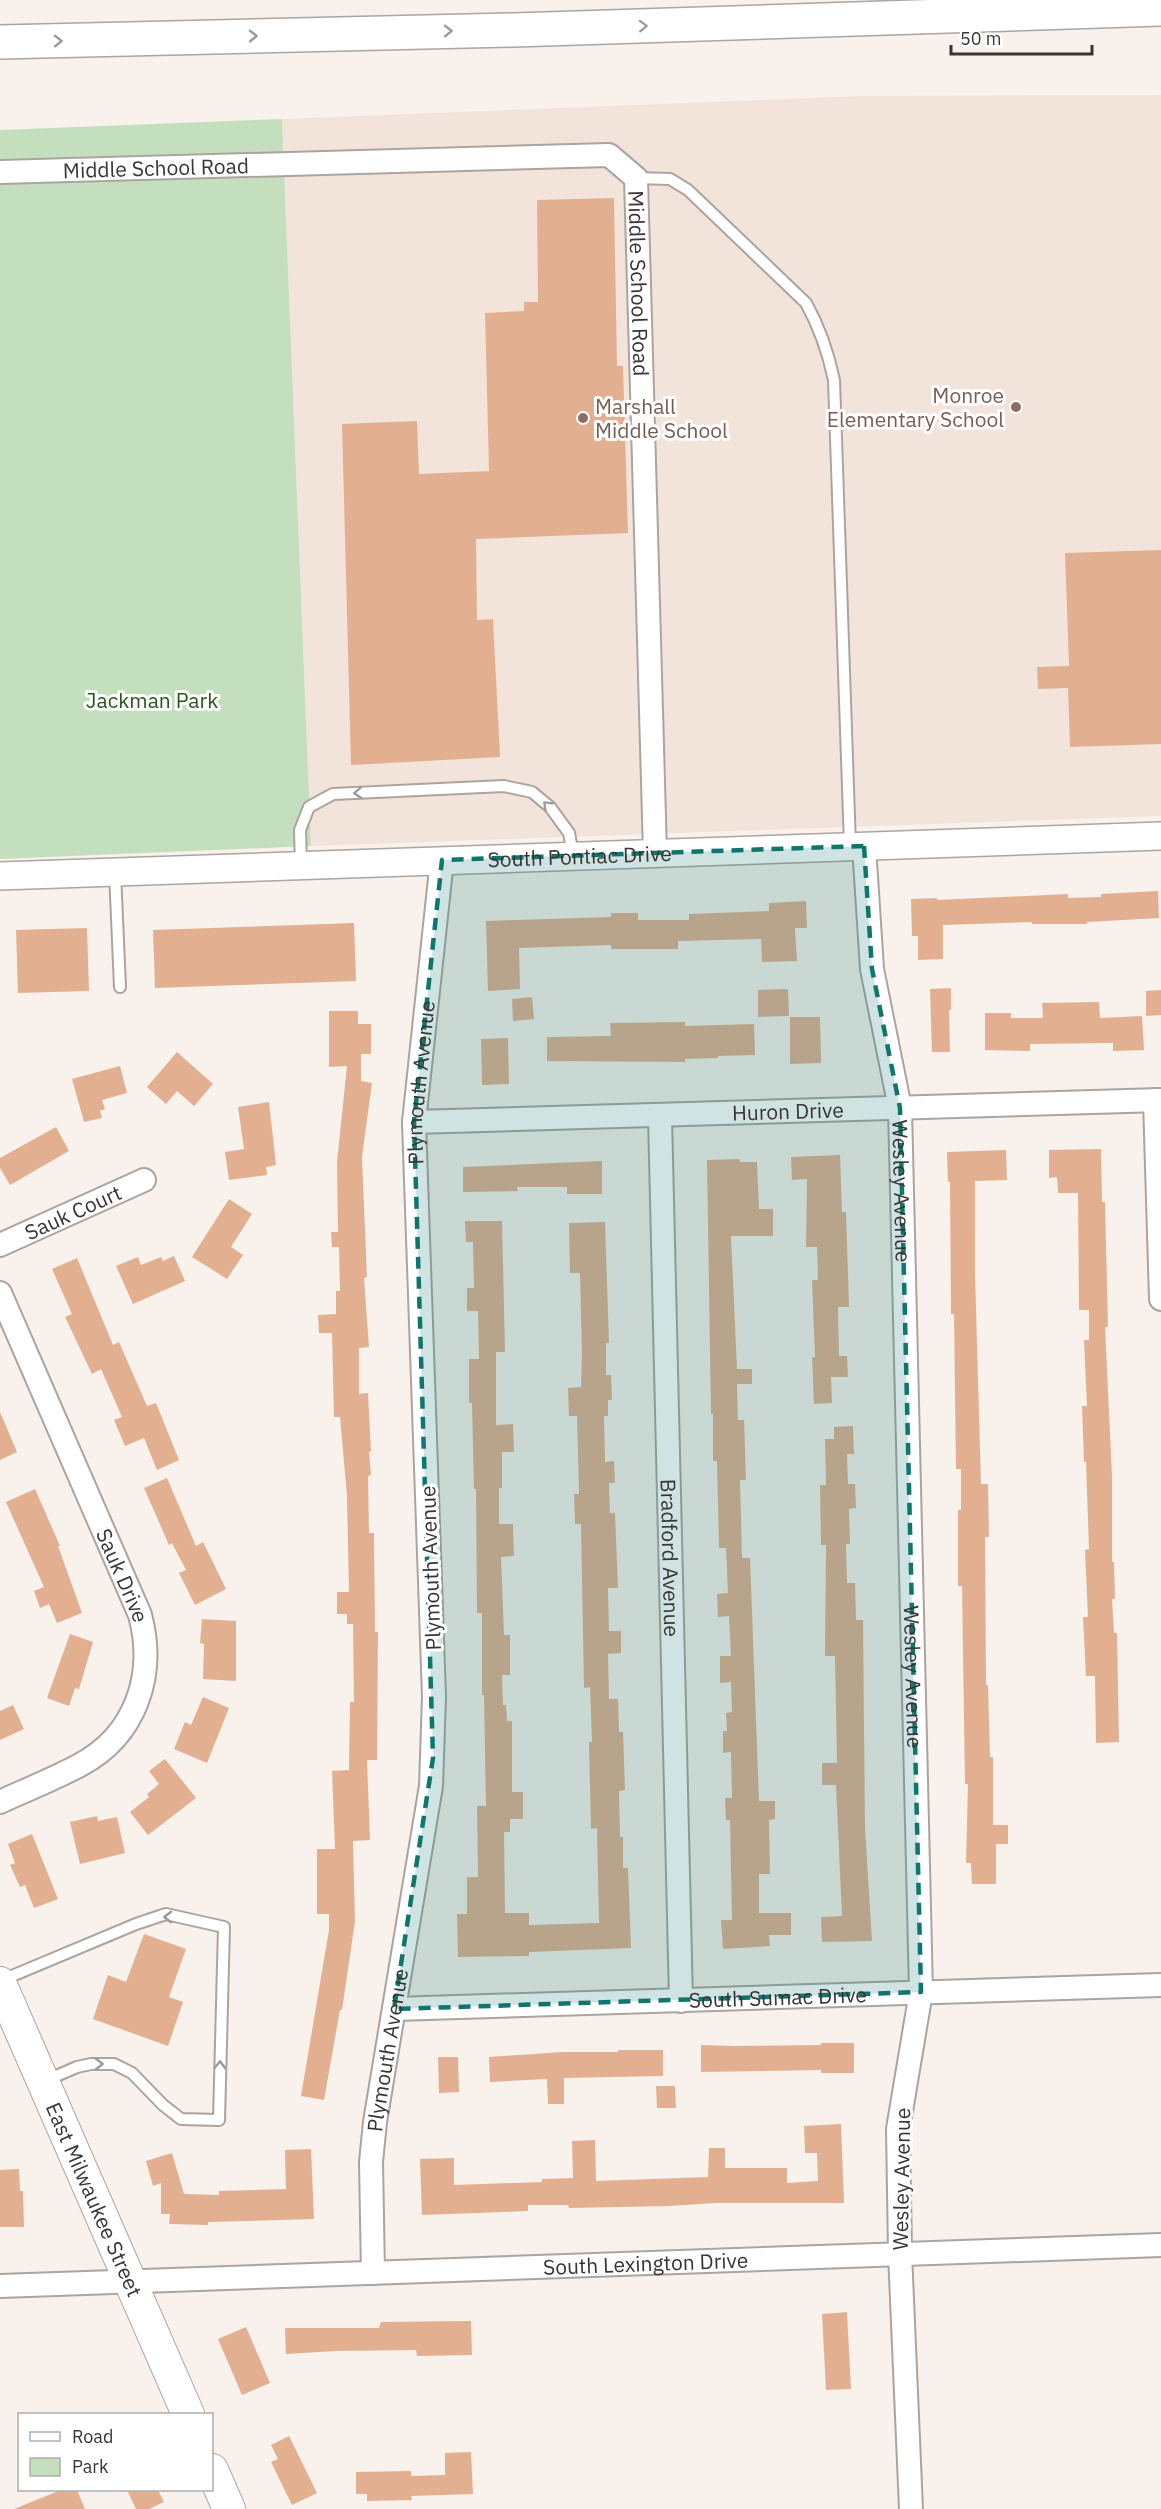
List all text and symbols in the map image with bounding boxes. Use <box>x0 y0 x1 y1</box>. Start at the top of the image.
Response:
scale bar <box>951 18 1092 56</box>
one-way arrow <box>639 19 648 32</box>
one-way arrow <box>444 25 453 37</box>
text: 50 m <box>960 27 1002 50</box>
one-way arrow <box>249 30 258 42</box>
one-way arrow <box>54 35 63 47</box>
street label: Middle School Road <box>63 151 249 184</box>
street label: Middle School Road <box>622 190 656 377</box>
place label: Monroe Elementary School <box>827 381 1004 433</box>
place label: Marshall Middle School <box>595 392 728 444</box>
marker: Monroe Elementary School <box>1009 400 1023 414</box>
marker: Marshall Middle School <box>576 411 590 425</box>
park label: Jackman Park <box>86 686 218 714</box>
one-way arrow <box>353 787 362 799</box>
one-way arrow <box>543 802 554 813</box>
street label: South Pontiac Drive <box>487 839 672 873</box>
street label: Plymouth Avenue <box>400 999 441 1165</box>
street label: Huron Drive <box>732 1095 844 1127</box>
street label: Wesley Avenue <box>886 1119 918 1263</box>
street label: Sauk Court <box>20 1178 126 1246</box>
street label: Bradford Avenue <box>655 1478 686 1637</box>
street label: Plymouth Avenue <box>413 1485 447 1651</box>
street label: Sauk Drive <box>90 1524 155 1625</box>
street label: Wesley Avenue <box>898 1605 929 1749</box>
one-way arrow <box>163 1911 172 1923</box>
street label: Plymouth Avenue <box>360 1966 414 2133</box>
street label: South Sumac Drive <box>688 1980 867 2014</box>
one-way arrow <box>94 2058 103 2071</box>
one-way arrow <box>214 2061 226 2070</box>
street label: East Milwaukee Street <box>40 2098 149 2301</box>
street label: Wesley Avenue <box>886 2107 916 2251</box>
street label: South Lexington Drive <box>542 2246 749 2281</box>
legend <box>18 2413 213 2491</box>
text: Road <box>72 2425 113 2448</box>
text: Park <box>72 2455 109 2478</box>

